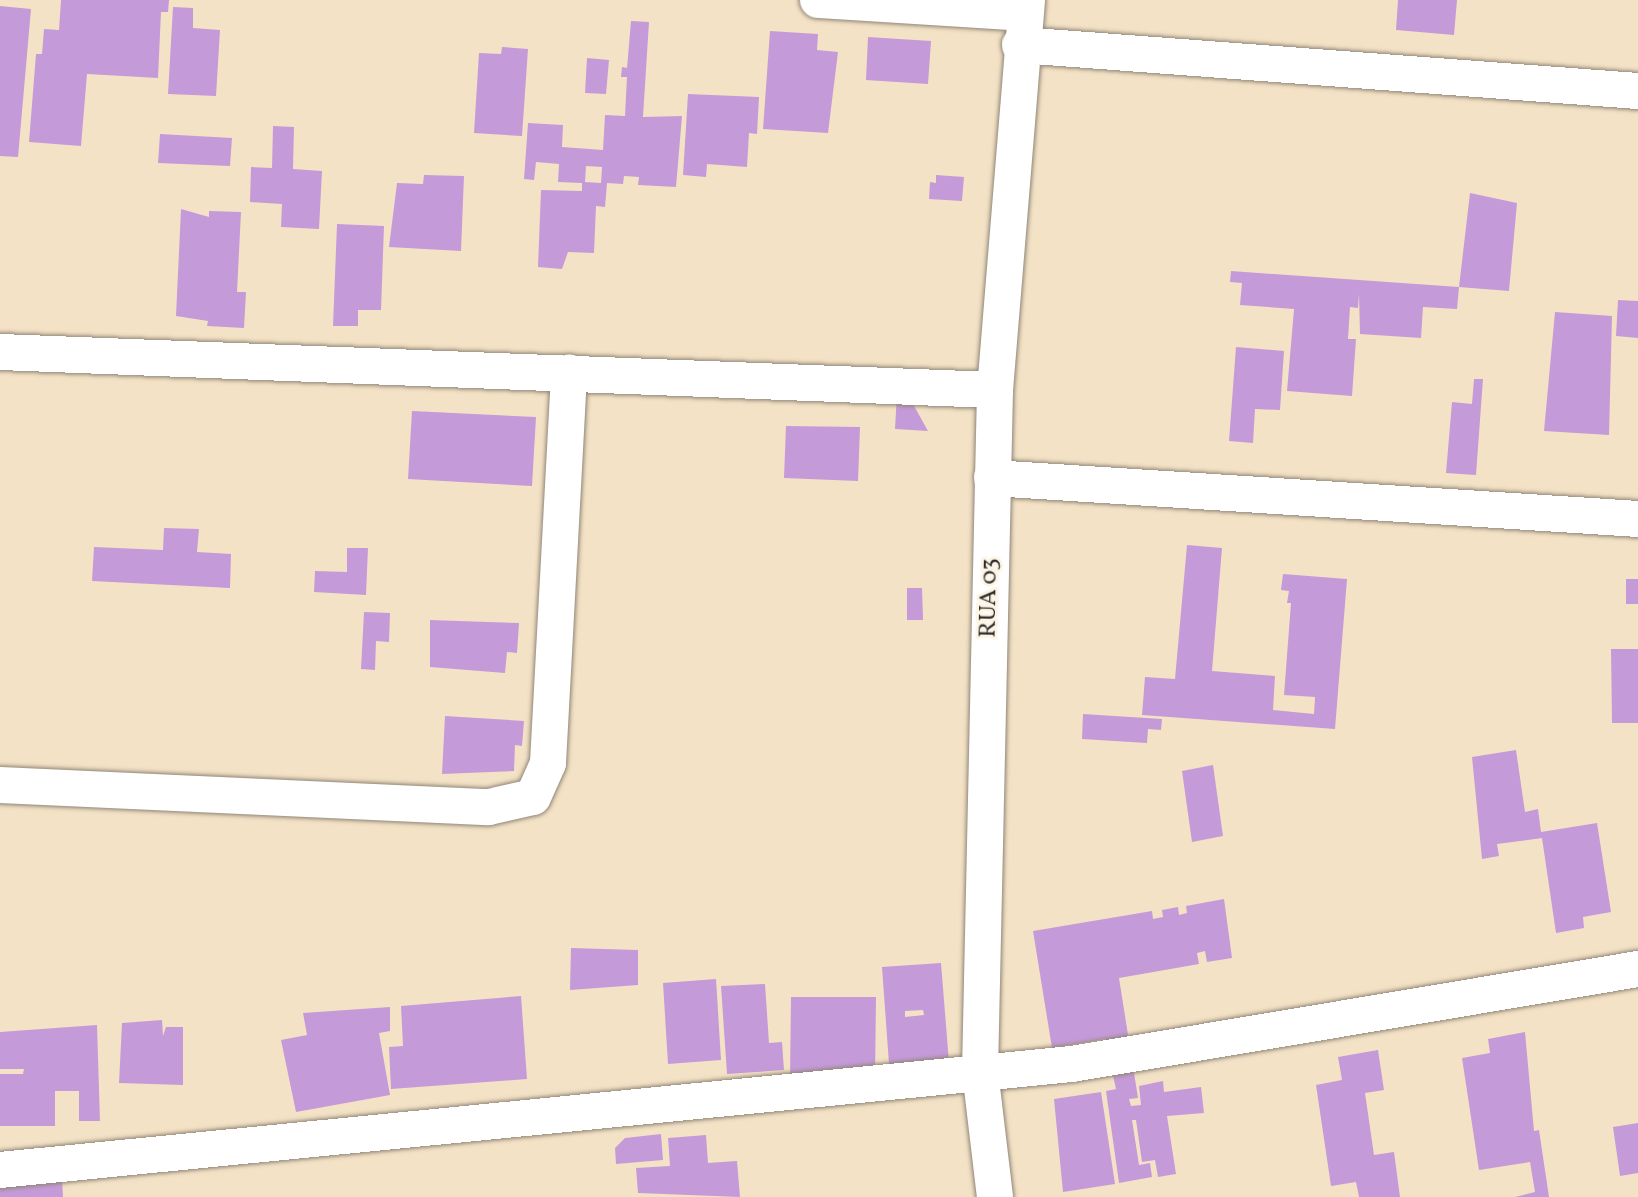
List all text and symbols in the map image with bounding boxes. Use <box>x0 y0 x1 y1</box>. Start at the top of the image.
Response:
street label: RUA 03 <box>975 558 1005 638</box>

